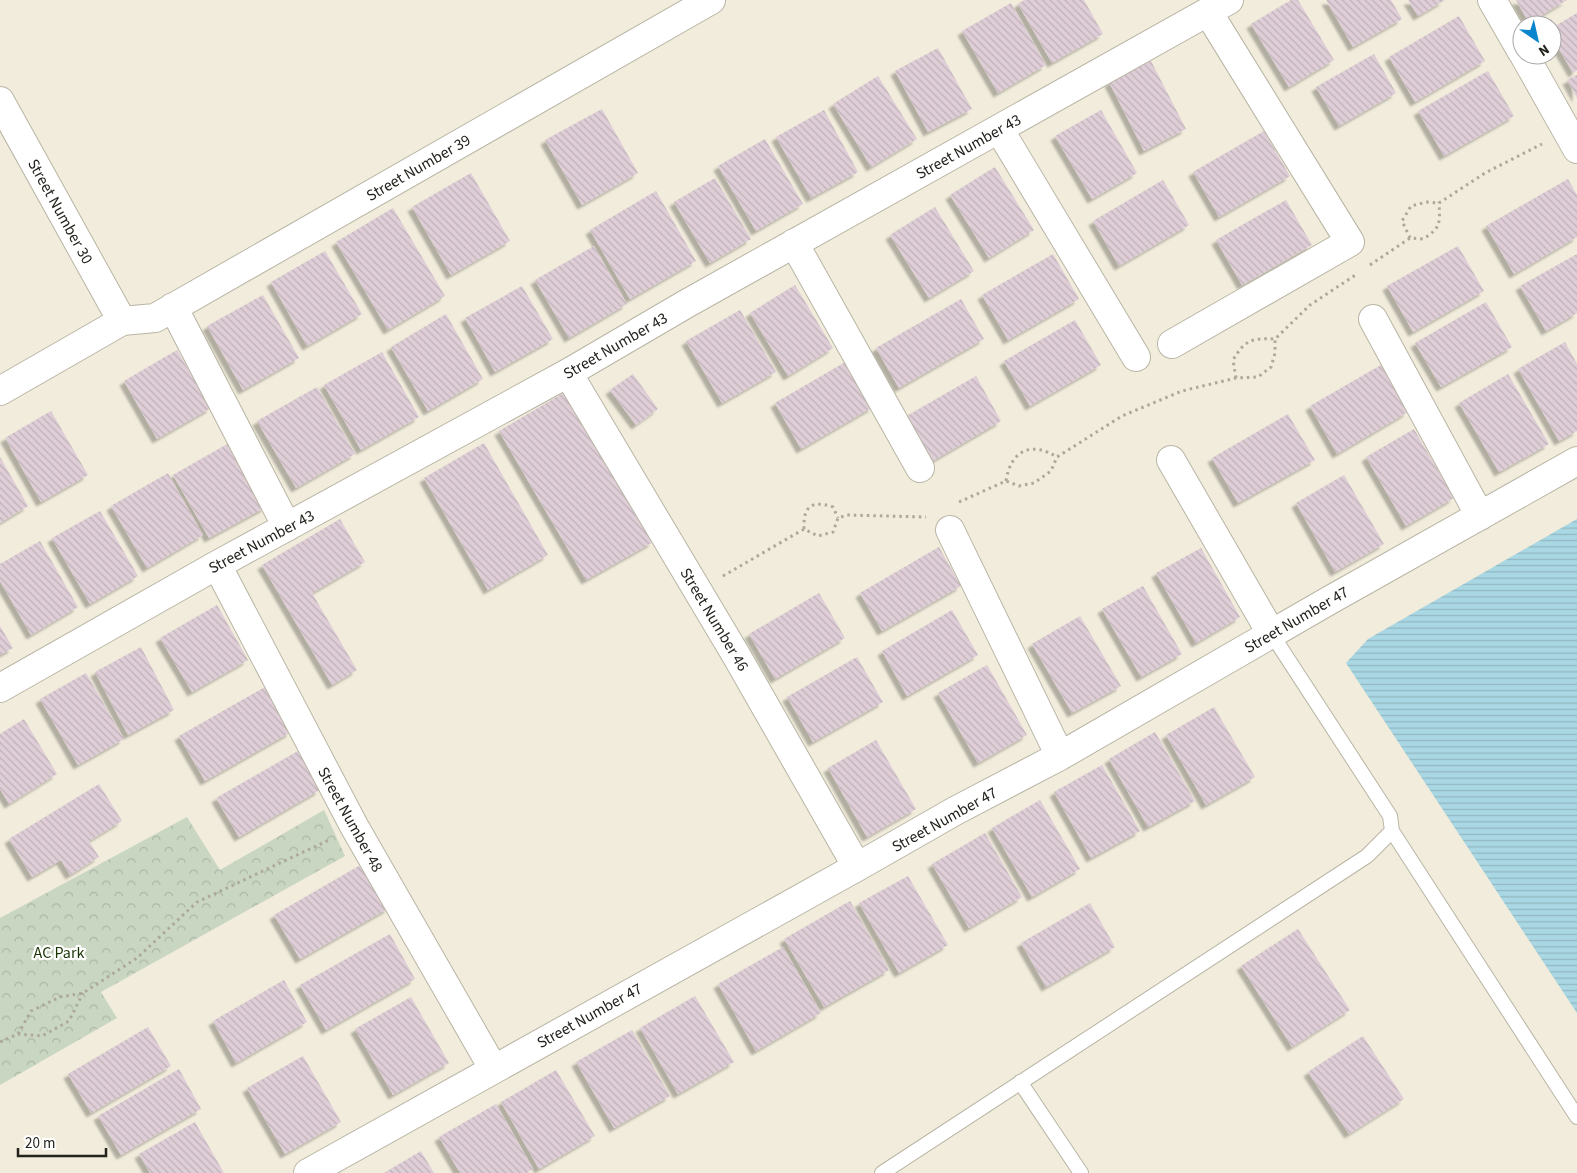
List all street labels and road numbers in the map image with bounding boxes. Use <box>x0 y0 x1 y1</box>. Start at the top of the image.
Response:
street label: Street Number 43 <box>912 109 1025 185</box>
street label: Street Number 39 <box>362 129 475 207</box>
street label: Street Number 30 <box>22 155 98 268</box>
street label: Street Number 43 <box>559 307 672 385</box>
street label: Street Number 43 <box>205 505 318 579</box>
street label: Street Number 46 <box>675 564 754 675</box>
street label: Street Number 47 <box>1240 581 1353 659</box>
street label: Street Number 48 <box>312 763 388 876</box>
street label: Street Number 47 <box>888 782 1001 858</box>
street label: Street Number 47 <box>533 978 646 1054</box>

